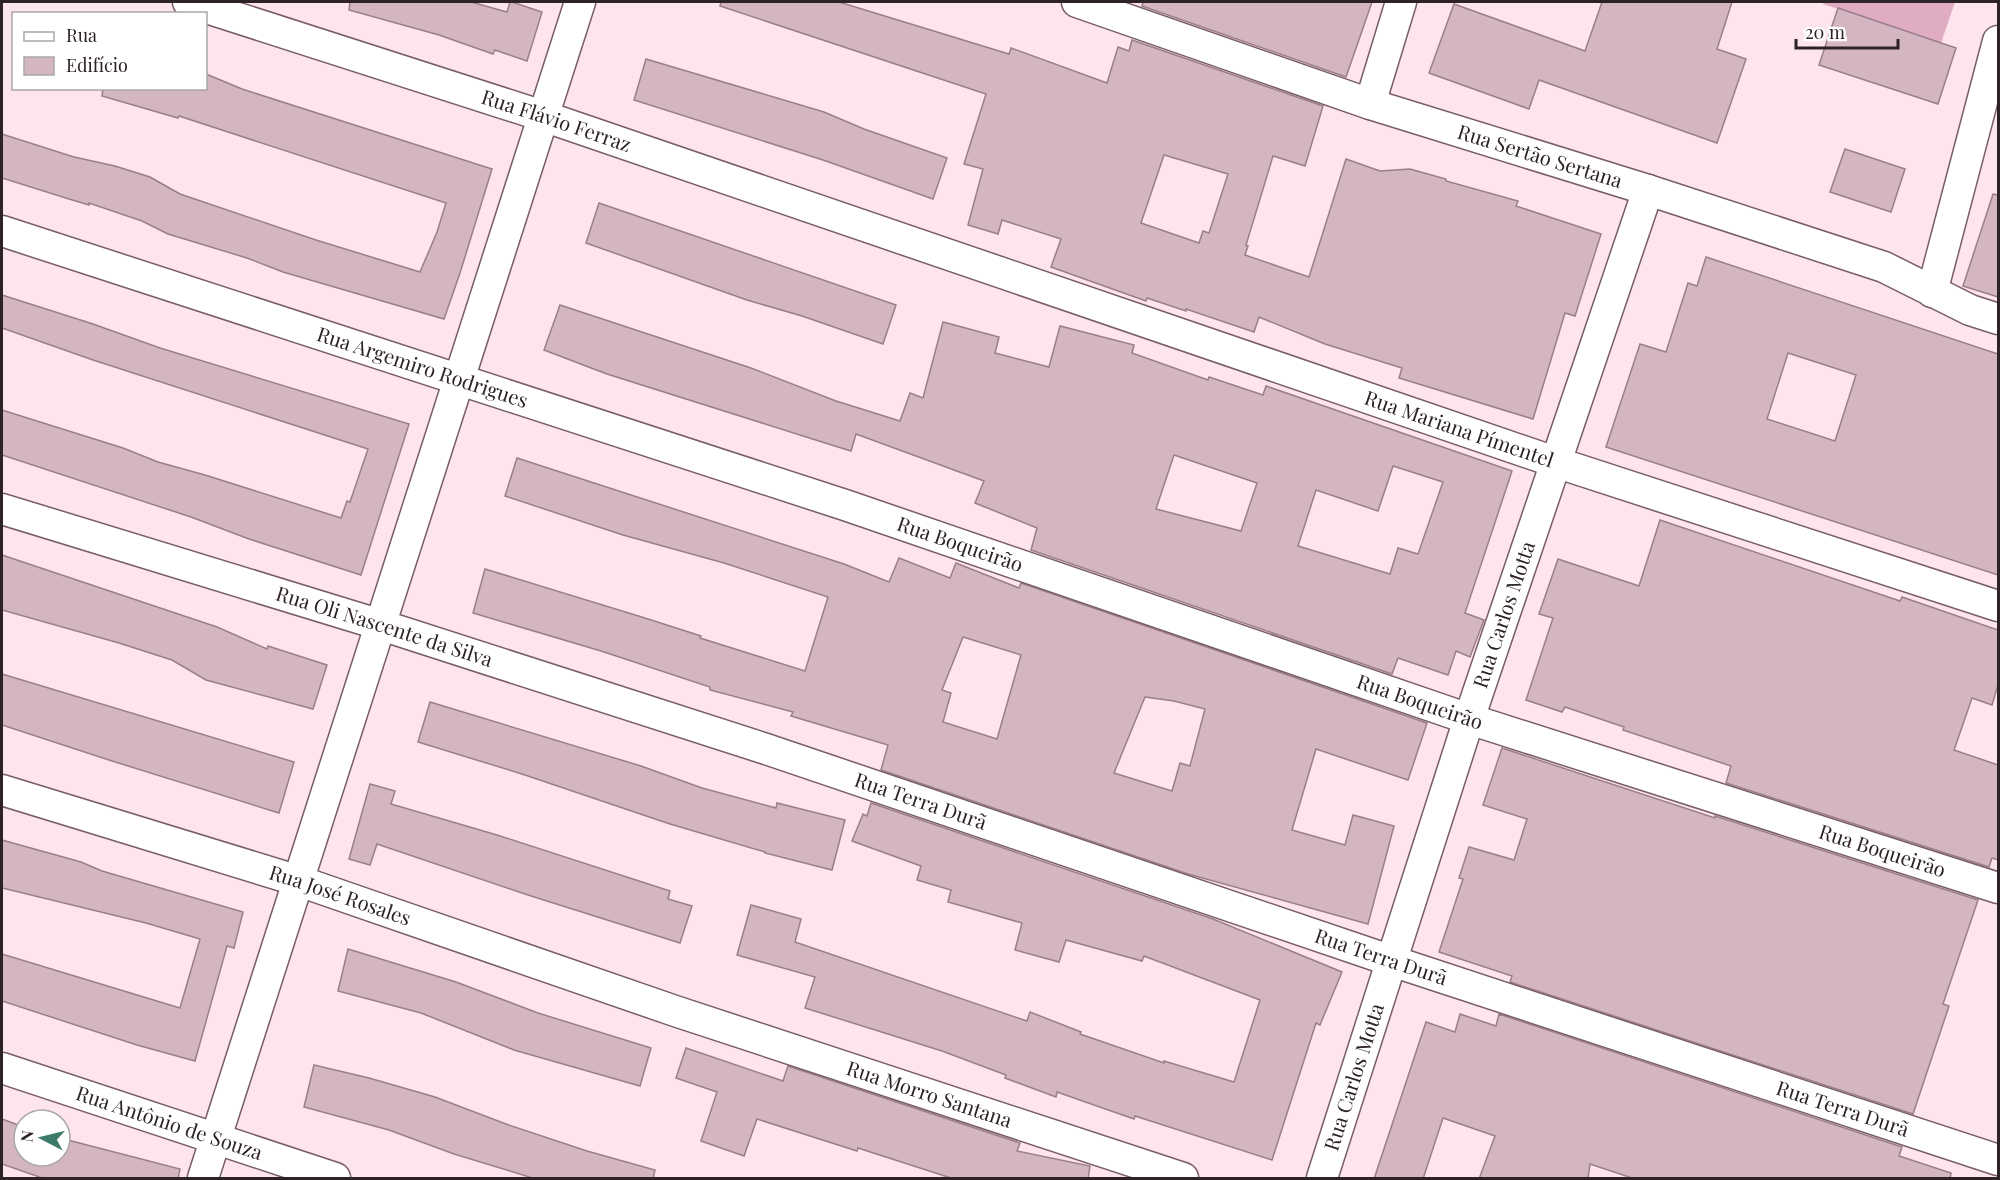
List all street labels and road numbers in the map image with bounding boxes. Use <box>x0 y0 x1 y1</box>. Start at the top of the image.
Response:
street label: Rua Flávio Ferraz <box>478 82 635 157</box>
street label: Rua Sertão Sertana <box>1455 117 1626 193</box>
street label: Rua Argemiro Rodrigues <box>314 319 532 413</box>
street label: Rua Mariana Pímentel <box>1361 383 1558 473</box>
street label: Rua Boqueirão <box>894 509 1027 577</box>
street label: Rua Carlos Motta <box>1465 537 1540 691</box>
street label: Rua Oli Nascente da Silva <box>273 579 496 672</box>
street label: Rua Boqueirão <box>1354 667 1487 735</box>
street label: Rua Terra Durã <box>851 765 991 835</box>
street label: Rua Boqueirão <box>1816 817 1950 882</box>
street label: Rua José Rosales <box>266 858 415 931</box>
street label: Rua Terra Durã <box>1312 921 1451 990</box>
street label: Rua Carlos Motta <box>1317 999 1389 1154</box>
street label: Rua Morro Santana <box>844 1053 1016 1133</box>
street label: Rua Terra Durã <box>1773 1073 1913 1142</box>
street label: Rua Antônio de Souza <box>73 1078 266 1165</box>

